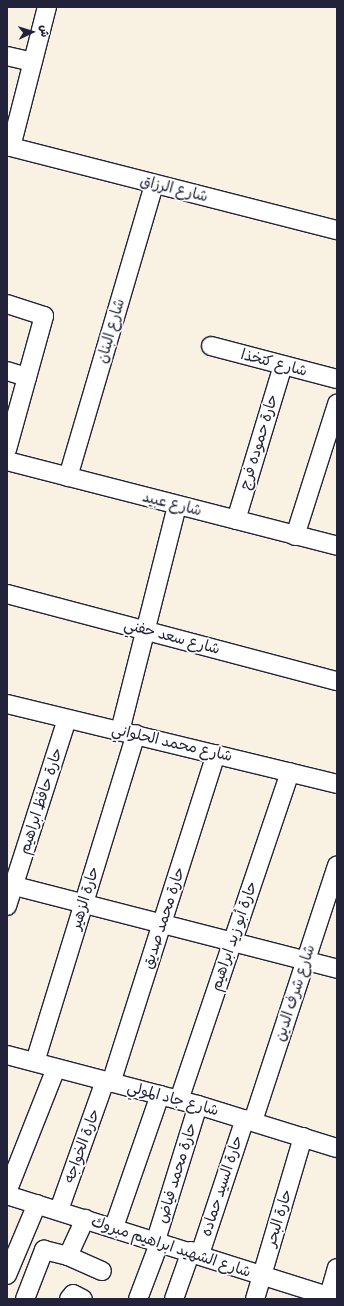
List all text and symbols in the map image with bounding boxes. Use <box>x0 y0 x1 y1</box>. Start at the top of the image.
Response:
north arrow <box>12 12 52 52</box>
text: ش <box>38 25 51 38</box>
street label: شارع الرزاق <box>138 172 210 206</box>
street label: شارع البنان <box>93 297 129 365</box>
street label: شارع كتخذا <box>239 346 309 380</box>
street label: حارة حموده فرج <box>236 392 282 492</box>
street label: شارع عبيد <box>140 488 204 520</box>
street label: شارع سعد حفني <box>122 616 222 658</box>
street label: شارع محمد الحلواني <box>110 720 234 766</box>
street label: حارة حافظ ابراهيم <box>15 746 67 856</box>
street label: حارة الزهير <box>67 864 103 932</box>
street label: حارة محمد صديق <box>139 865 189 971</box>
street label: حارة أبو زيد ابراهيم <box>207 879 261 993</box>
street label: شارع شرف الدين <box>271 942 319 1044</box>
street label: شارع جاد المولي <box>125 1078 221 1120</box>
street label: حارة الخواجه <box>60 1106 104 1186</box>
street label: حارة محمد فياض <box>153 1121 201 1225</box>
street label: حارة السيد حماده <box>197 1133 247 1239</box>
street label: حارة البحر <box>262 1187 296 1249</box>
street label: شارع الشهيد ابراهيم مبروك <box>89 1213 253 1281</box>

